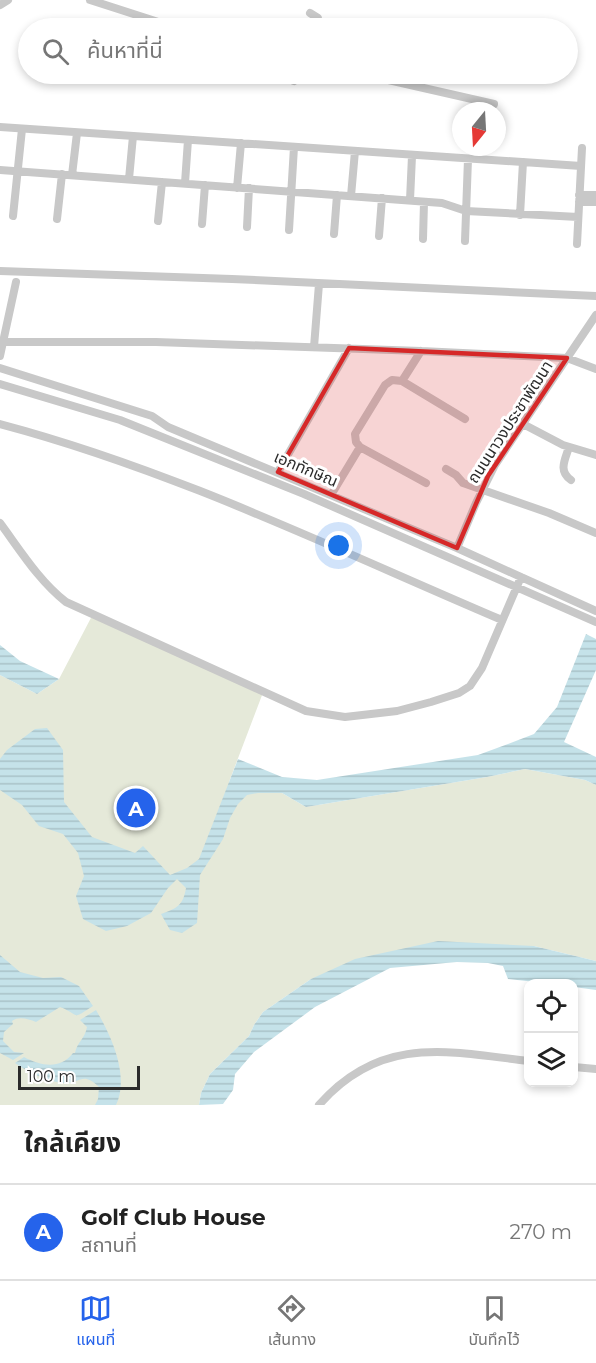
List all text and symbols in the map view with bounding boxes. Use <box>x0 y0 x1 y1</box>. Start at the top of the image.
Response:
search box <box>18 18 578 84</box>
icon: search <box>39 35 72 68</box>
text: ค้นหาที่นี่ <box>87 37 163 64</box>
north arrow <box>452 102 506 156</box>
street label: ถนนนาวงประชาพัฒนา <box>463 357 557 487</box>
street label: เอกทักษิณ <box>271 447 341 491</box>
your location <box>324 531 353 560</box>
pin: A <box>116 786 156 830</box>
map controls <box>524 979 578 1087</box>
button: locate <box>524 979 578 1033</box>
button: layers <box>524 1033 578 1087</box>
scale bar <box>18 1063 140 1090</box>
text: 100 m <box>27 1067 75 1086</box>
text: ใกล้เคียง <box>24 1127 121 1159</box>
text: Golf Club House <box>81 1204 266 1231</box>
text: A <box>36 1220 51 1244</box>
text: 270 m <box>510 1220 572 1244</box>
text: สถานที่ <box>81 1233 137 1257</box>
tab: แผนที่ <box>76 1292 115 1352</box>
tab: เส้นทาง <box>268 1292 316 1352</box>
tab: บันทึกไว้ <box>468 1292 520 1352</box>

